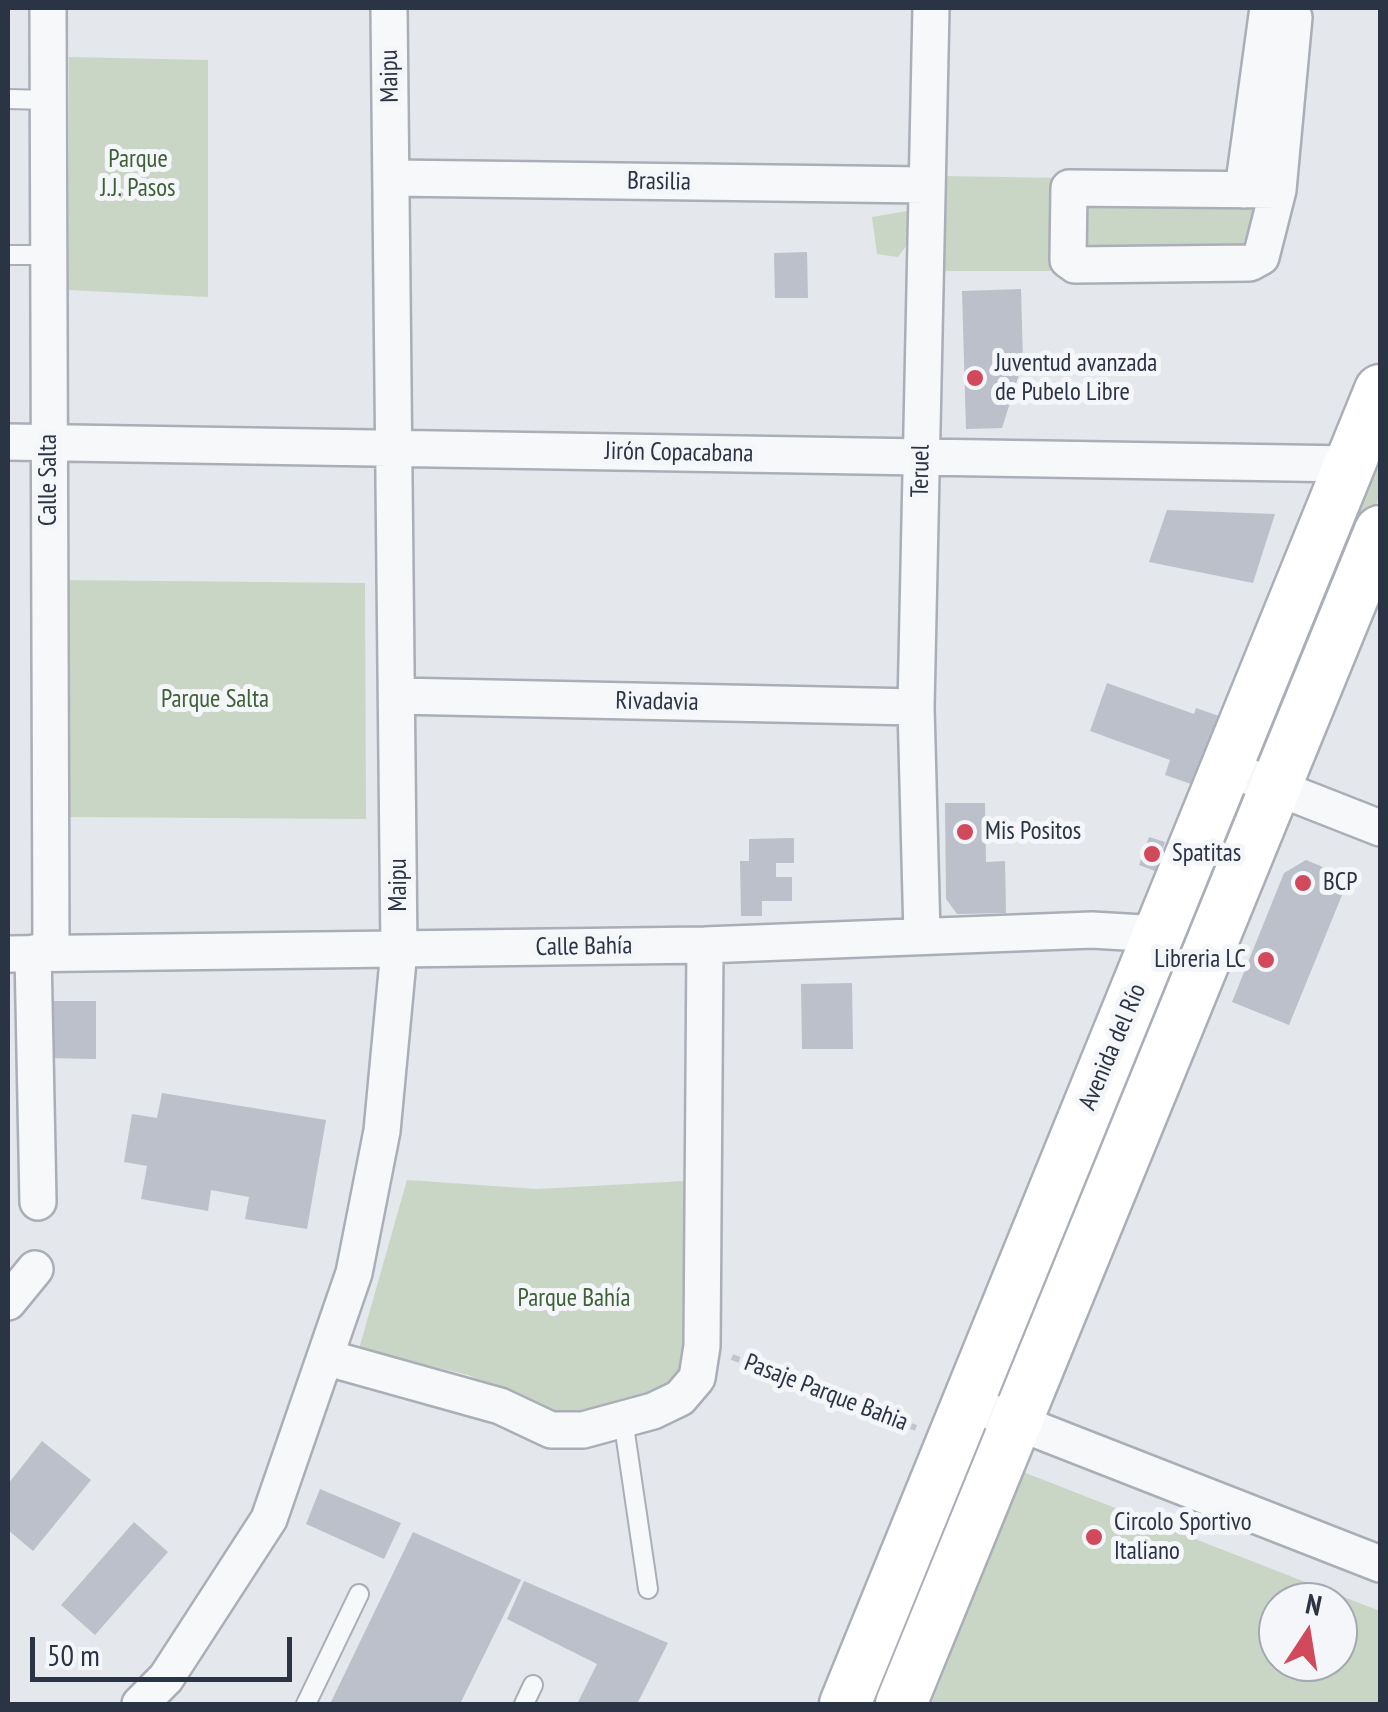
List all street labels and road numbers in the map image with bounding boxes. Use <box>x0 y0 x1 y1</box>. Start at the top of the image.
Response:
street label: Maipu <box>375 49 405 103</box>
street label: Brasilia <box>627 166 691 198</box>
street label: Calle Salta <box>34 434 64 526</box>
street label: Jirón Copacabana <box>604 437 754 469</box>
street label: Teruel <box>906 444 936 498</box>
street label: Rivadavia <box>615 686 699 718</box>
street label: Maipu <box>384 858 414 912</box>
street label: Calle Bahía <box>535 931 633 963</box>
street label: Avenida del Río <box>1073 979 1153 1115</box>
street label: Pasaje Parque Bahia <box>740 1348 912 1438</box>

